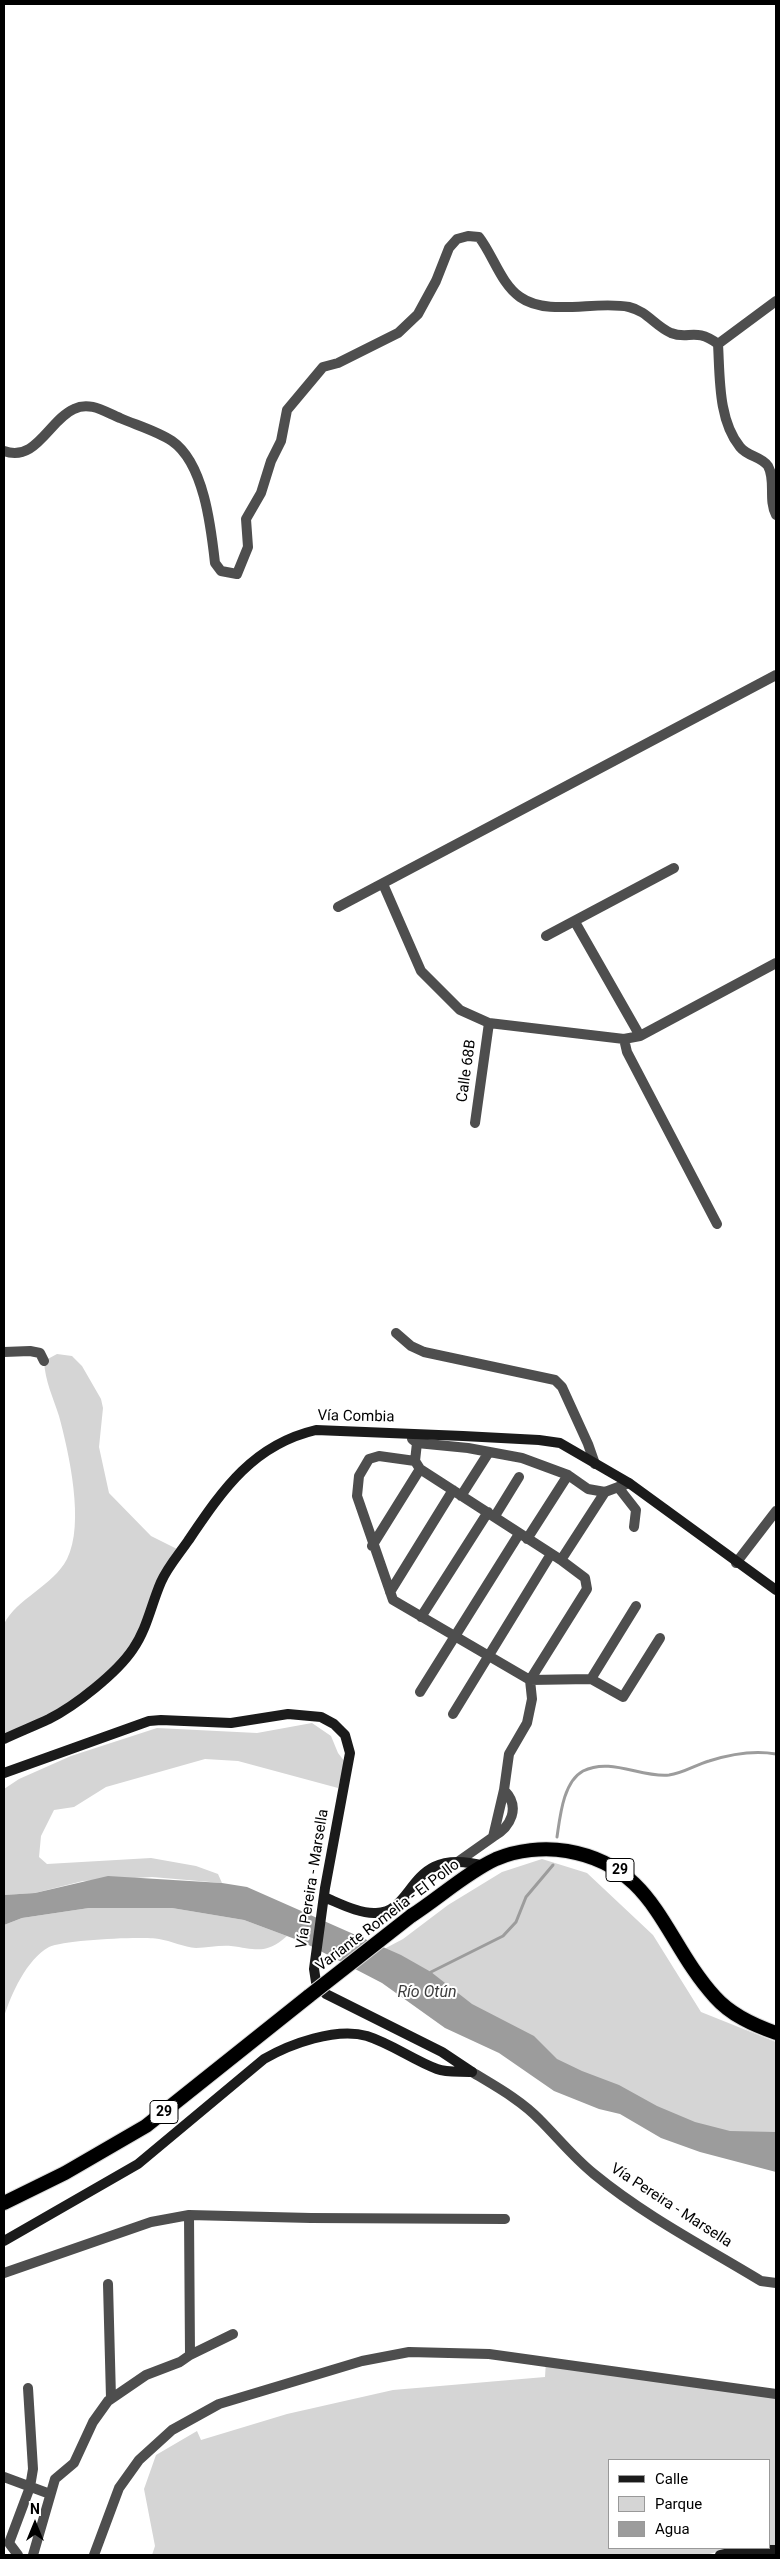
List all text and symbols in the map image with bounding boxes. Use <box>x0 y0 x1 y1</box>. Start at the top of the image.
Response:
street label: Calle 68B <box>454 1039 480 1103</box>
street label: Vía Combia <box>317 1407 395 1427</box>
street label: Vía Pereira - Marsella <box>293 1808 333 1950</box>
street label: Variante Romelia - El Pollo <box>313 1856 463 1976</box>
road number: 29 <box>606 1858 634 1882</box>
water label: Río Otún <box>397 1983 457 2003</box>
road number: 29 <box>150 2100 178 2124</box>
street label: Vía Pereira - Marsella <box>607 2160 735 2252</box>
legend <box>608 2459 770 2549</box>
text: Calle <box>655 2470 688 2488</box>
text: Parque <box>655 2495 702 2513</box>
north arrow <box>10 2499 60 2549</box>
text: N <box>30 2501 40 2517</box>
text: Agua <box>655 2520 690 2538</box>

